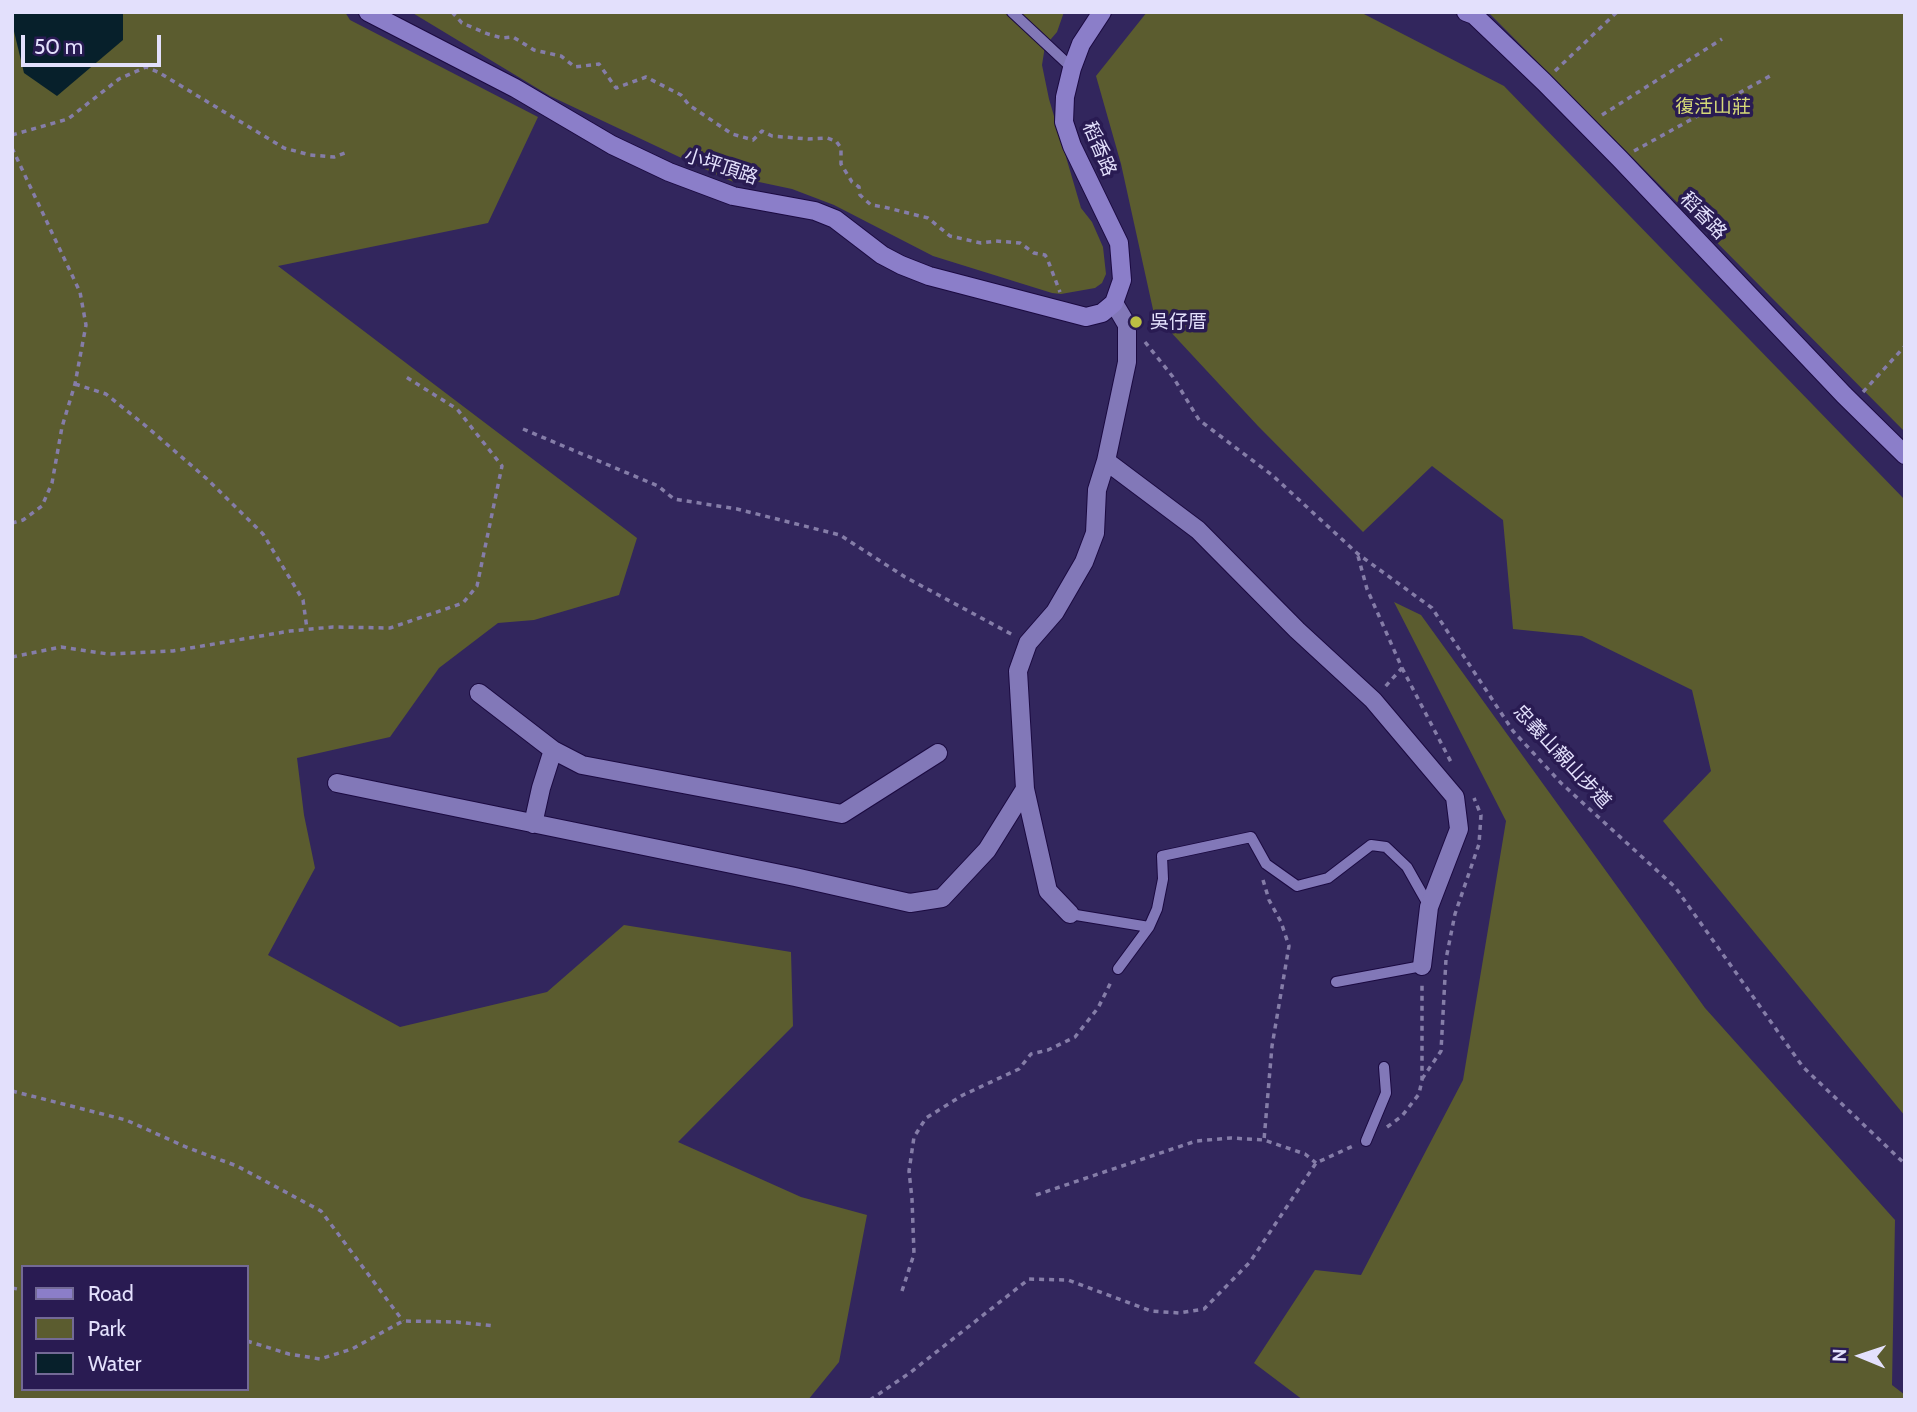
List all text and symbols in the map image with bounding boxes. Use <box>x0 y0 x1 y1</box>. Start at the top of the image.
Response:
scale bar <box>24 21 164 65</box>
text: 50 m <box>34 34 83 59</box>
park label: 復活山莊 <box>1675 96 1751 118</box>
street label: 稻香路 <box>1077 118 1121 180</box>
street label: 小坪頂路 <box>681 144 761 190</box>
street label: 稻香路 <box>1675 188 1731 244</box>
place label: 吳仔厝 <box>1150 311 1207 333</box>
marker: 吳仔厝 <box>1128 314 1144 330</box>
street label: 忠義山親山步道 <box>1508 701 1616 813</box>
legend <box>21 1265 248 1391</box>
text: Road <box>88 1281 134 1306</box>
text: Park <box>88 1316 126 1341</box>
north arrow <box>1826 1321 1896 1391</box>
text: N <box>1828 1348 1851 1362</box>
text: Water <box>88 1351 141 1376</box>

